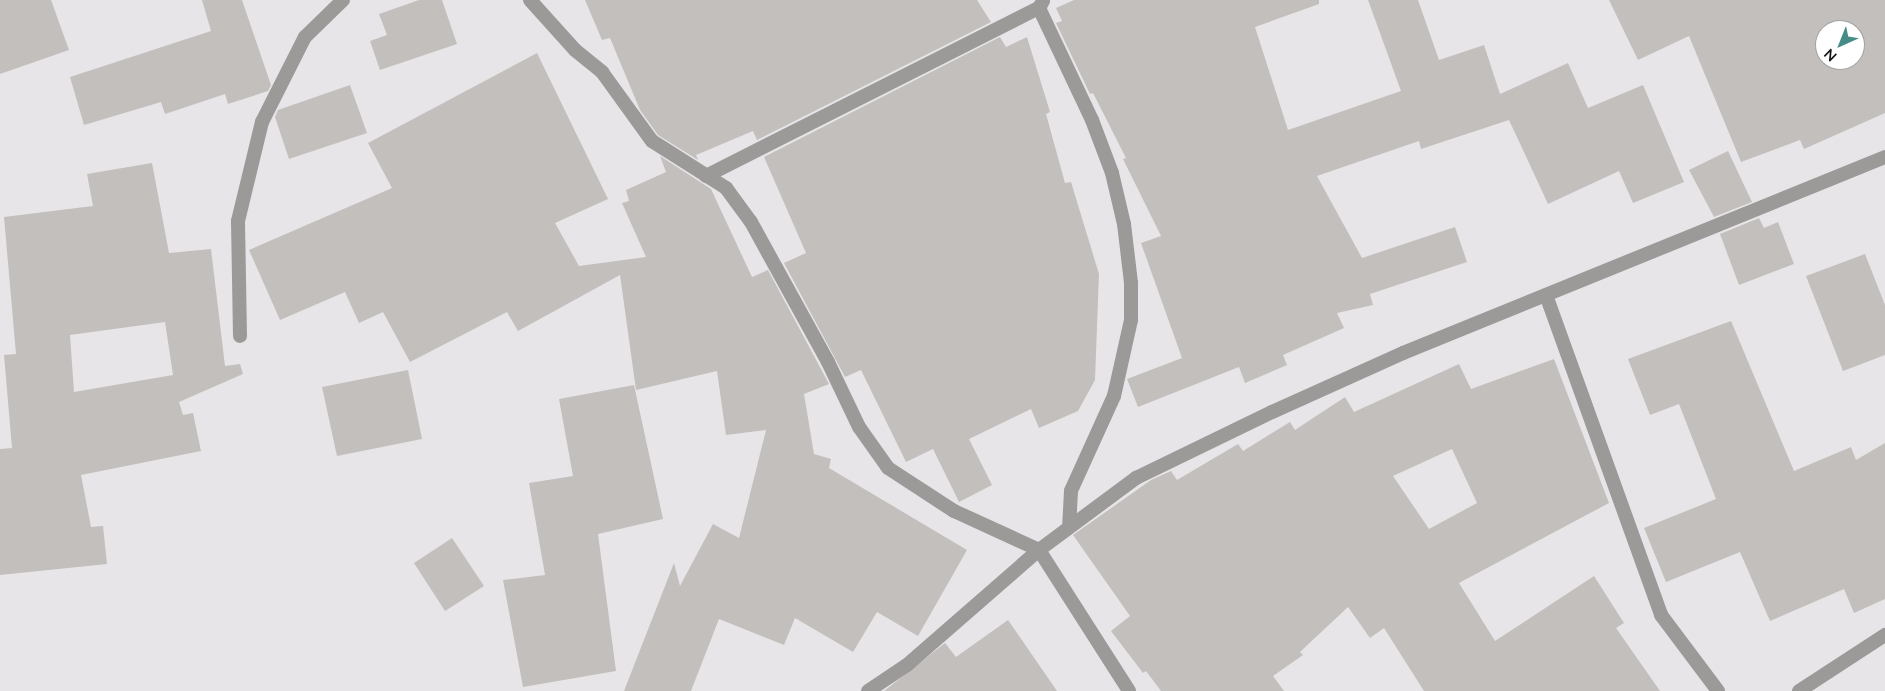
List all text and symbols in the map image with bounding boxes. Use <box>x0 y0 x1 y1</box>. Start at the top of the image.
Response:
north arrow <box>1815 20 1865 70</box>
text: N <box>1820 46 1840 65</box>

